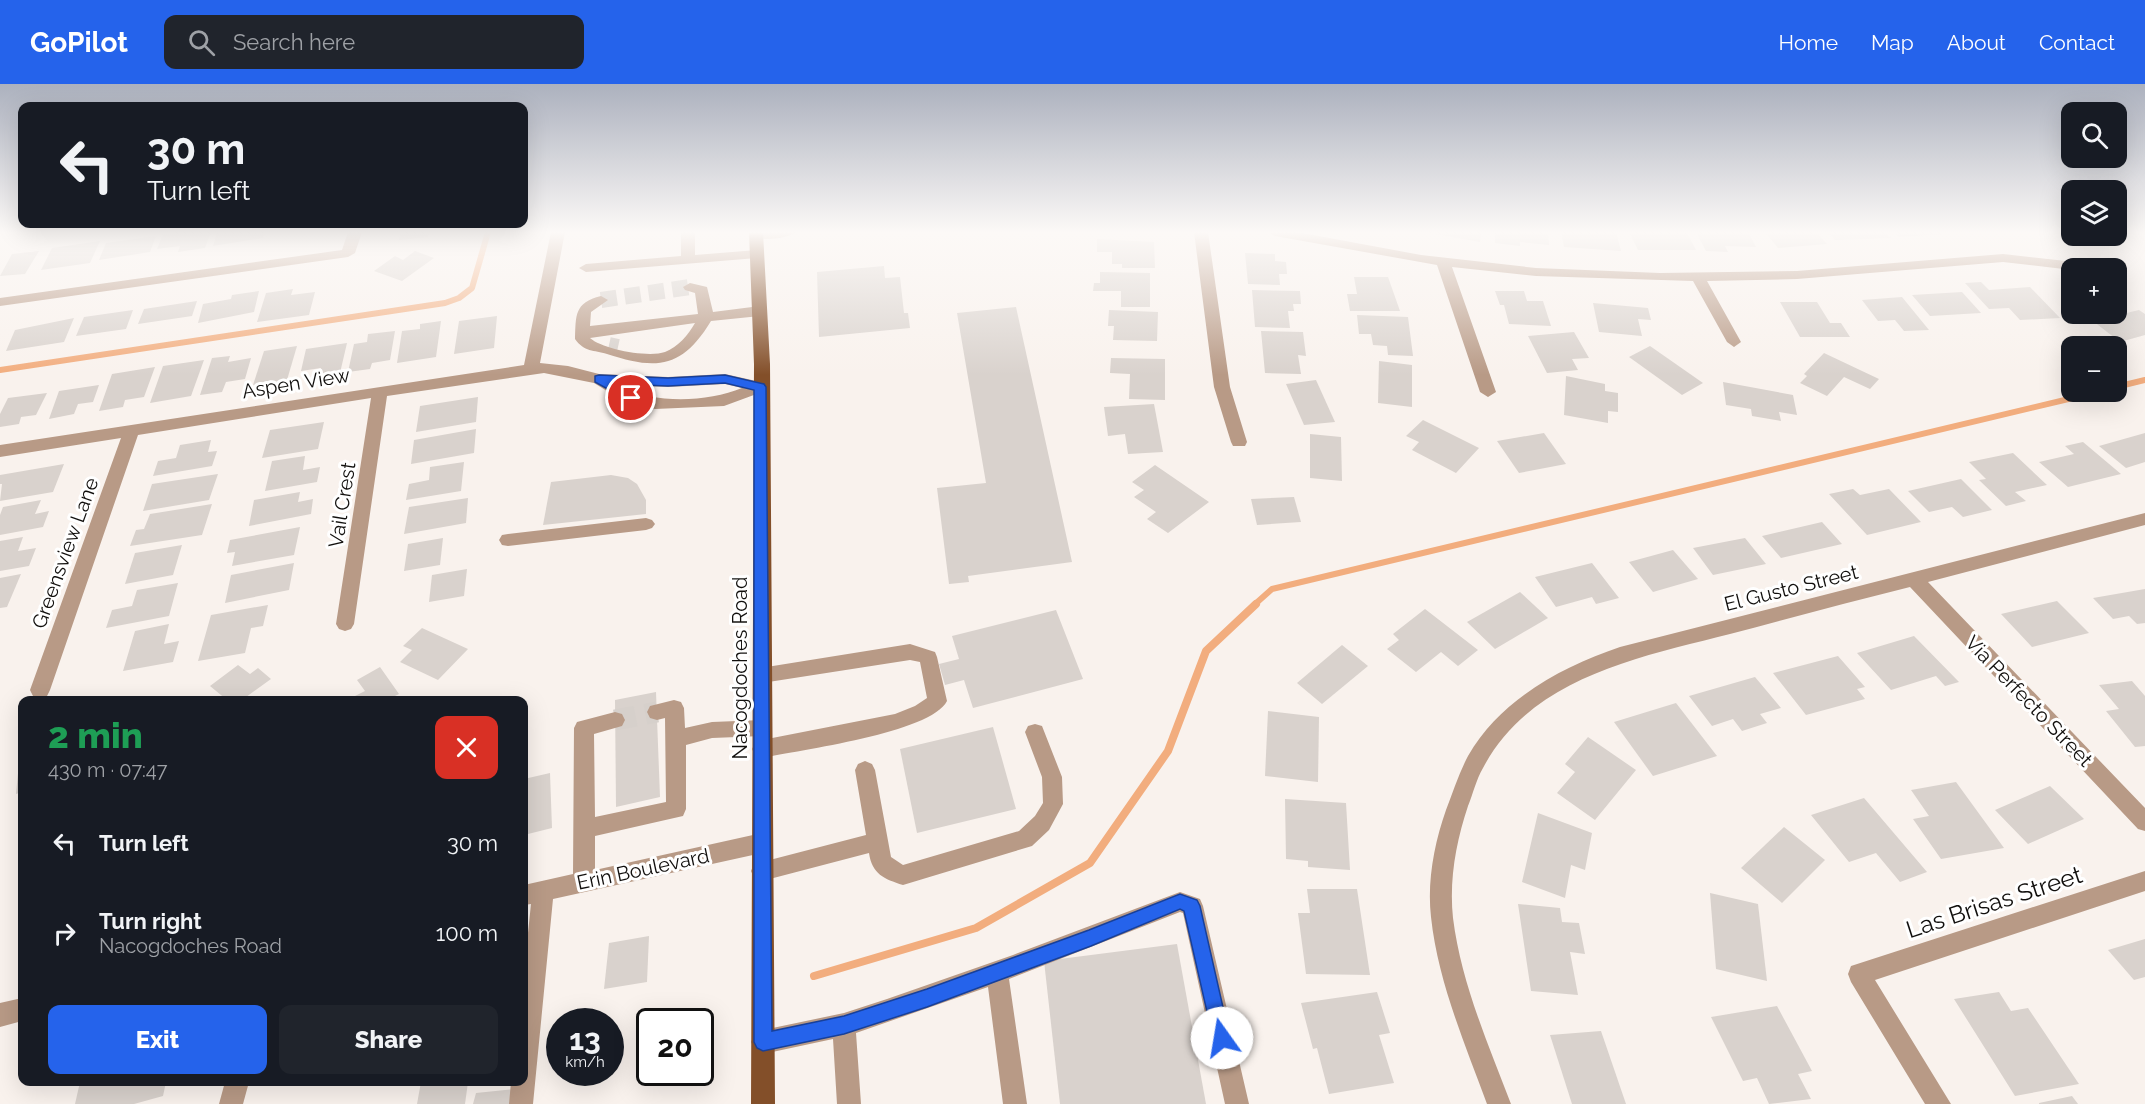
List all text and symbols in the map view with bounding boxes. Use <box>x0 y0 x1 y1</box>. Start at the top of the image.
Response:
search box <box>164 15 584 69</box>
text: GoPilot <box>30 26 128 59</box>
icon: search <box>185 26 218 59</box>
text: Search here <box>233 29 355 55</box>
text: Home <box>1779 30 1838 55</box>
text: Map <box>1871 30 1914 55</box>
text: About <box>1947 30 2006 55</box>
text: Contact <box>2039 30 2115 55</box>
map controls <box>2061 102 2127 402</box>
button: search <box>2061 102 2127 168</box>
text: 30 m <box>147 125 245 174</box>
icon: left <box>48 126 126 204</box>
text: Turn left <box>147 175 250 206</box>
button: layers <box>2061 180 2127 246</box>
button: + <box>2061 258 2127 324</box>
button: − <box>2061 336 2127 402</box>
street label: Aspen View <box>240 363 352 403</box>
pin <box>605 372 656 423</box>
icon: arrive <box>614 381 647 414</box>
street label: Vail Crest <box>323 460 361 549</box>
street label: Greensview Lane <box>27 474 104 632</box>
street label: El Gusto Street <box>1722 560 1861 616</box>
street label: Nacogdoches Road <box>728 577 752 759</box>
street label: Via Perfecto Street <box>1960 630 2098 772</box>
text: 2 min <box>48 714 143 756</box>
button: close <box>435 716 498 779</box>
text: 430 m · 07:47 <box>48 758 167 782</box>
icon: left <box>48 827 81 860</box>
text: Turn left <box>99 830 189 856</box>
text: 30 m <box>447 830 498 856</box>
street label: Erin Boulevard <box>575 843 711 895</box>
street label: Las Brisas Street <box>1902 860 2086 944</box>
text: Turn right <box>99 908 202 934</box>
icon: right <box>48 917 81 950</box>
text: 100 m <box>436 920 498 946</box>
text: Nacogdoches Road <box>99 934 282 958</box>
button: Exit <box>48 1005 267 1074</box>
button: Share <box>279 1005 498 1074</box>
position arrow <box>1190 1006 1254 1070</box>
speed limit sign: 20 <box>636 1008 714 1086</box>
text: 13 <box>569 1022 601 1057</box>
text: km/h <box>565 1053 605 1071</box>

